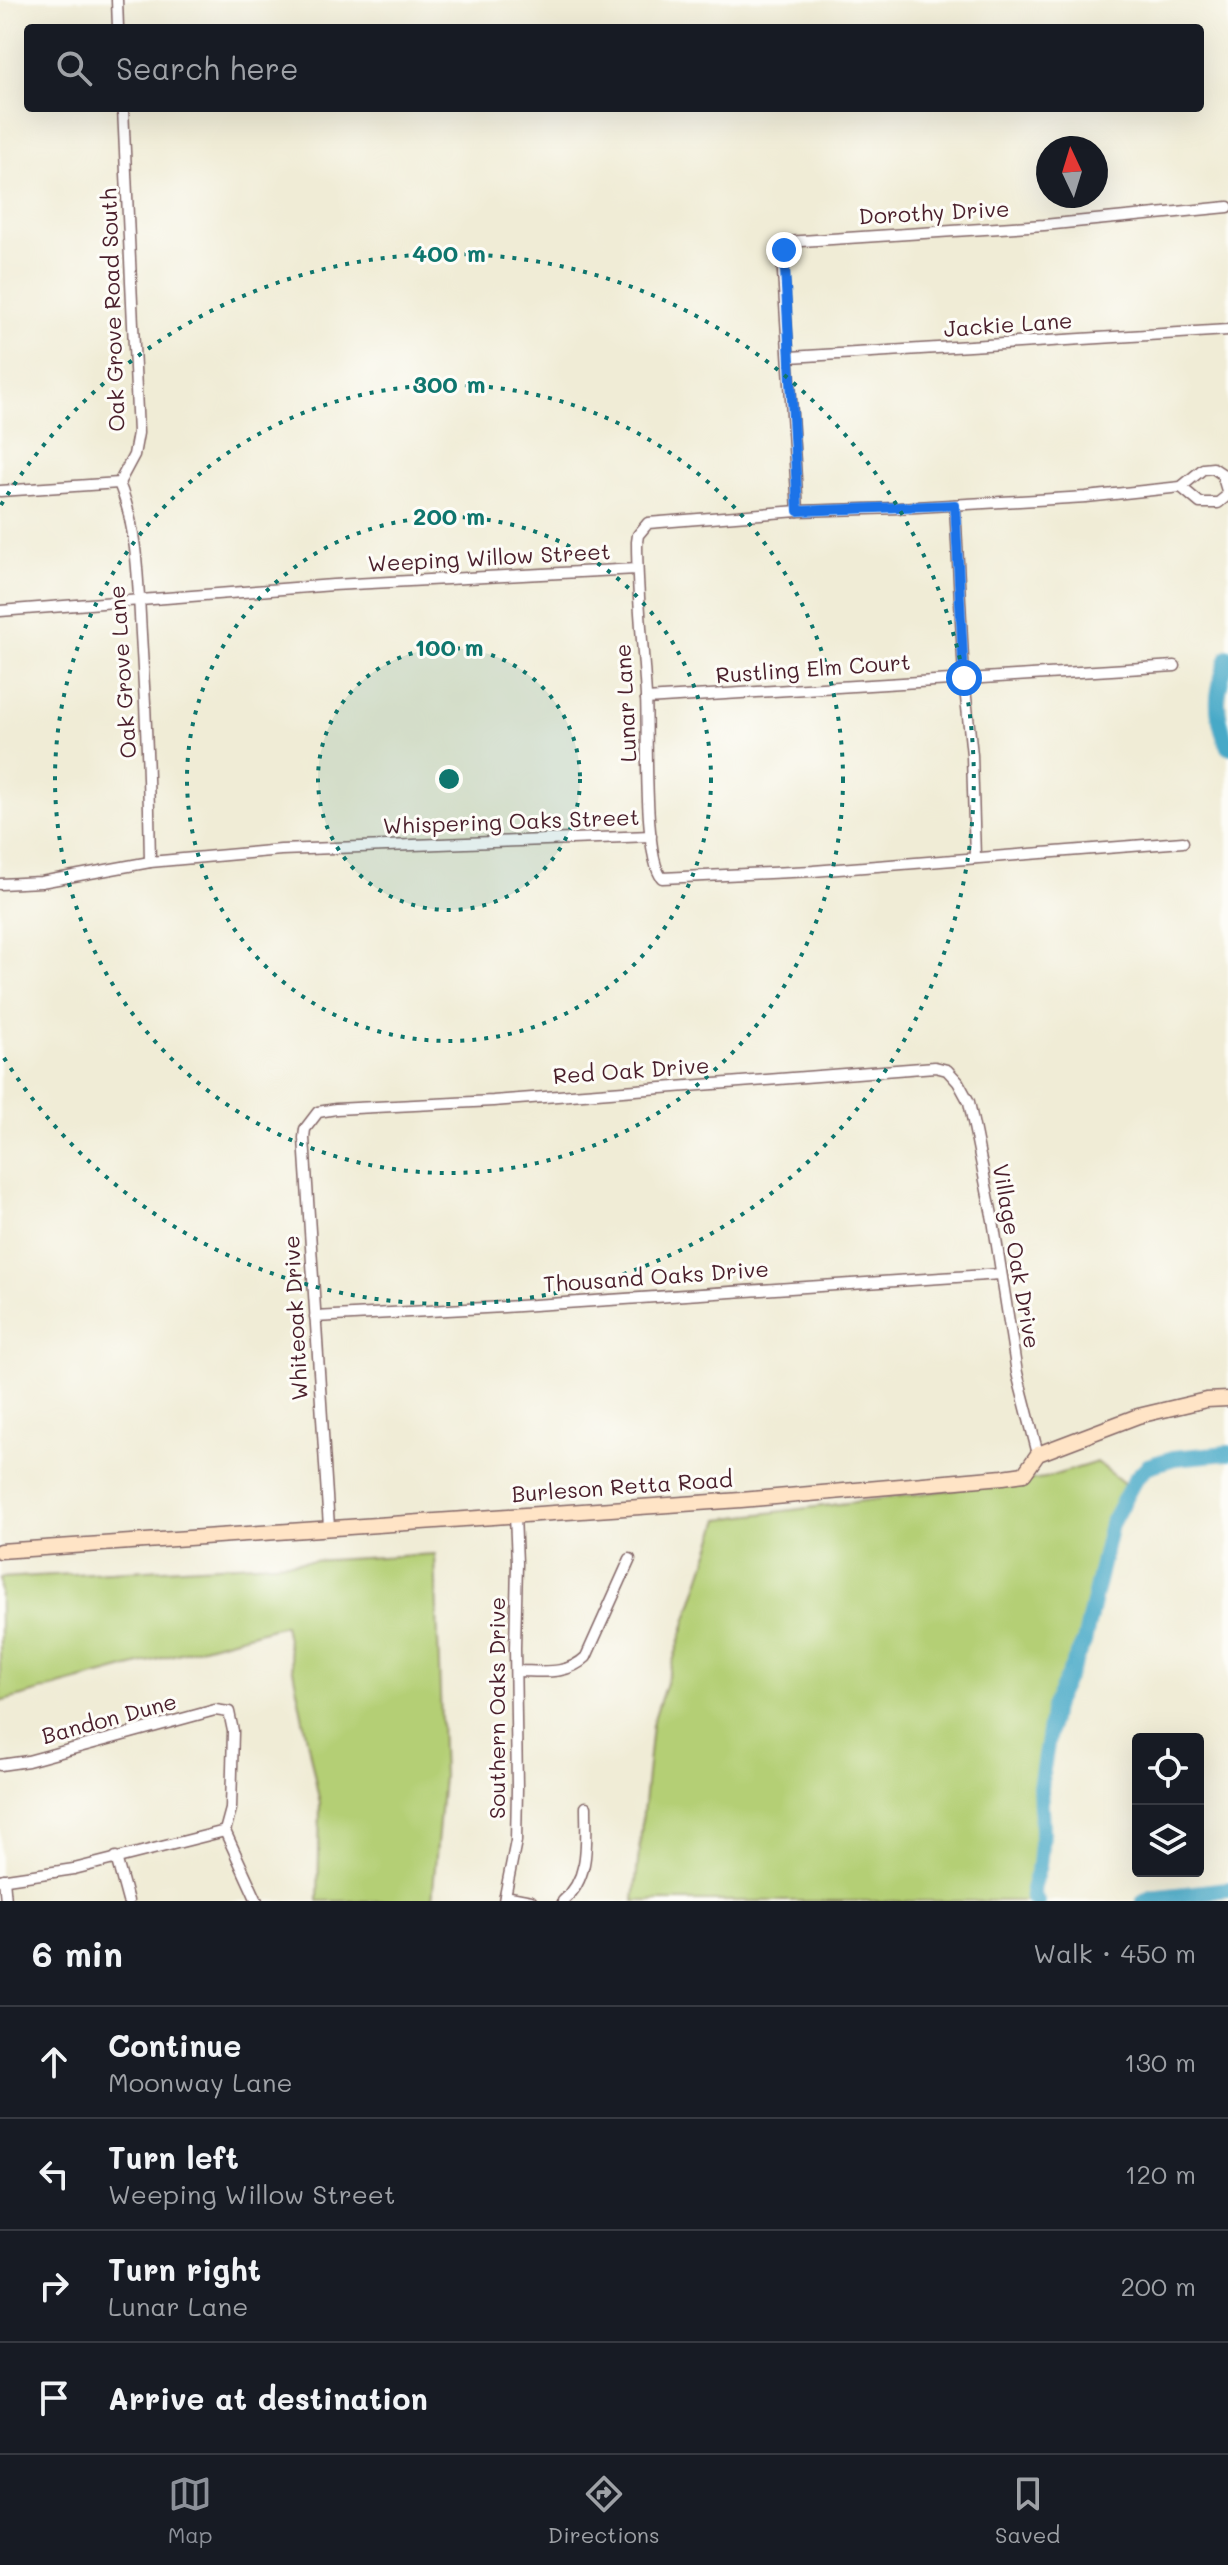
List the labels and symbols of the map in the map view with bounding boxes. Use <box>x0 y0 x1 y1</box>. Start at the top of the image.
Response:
north arrow <box>1036 136 1108 208</box>
street label: Oak Grove Road South <box>93 188 131 432</box>
street label: Dorothy Drive <box>858 194 1010 230</box>
route end <box>766 232 802 268</box>
text: 400 m <box>412 237 486 268</box>
street label: Jackie Lane <box>943 305 1073 343</box>
text: 300 m <box>413 368 485 399</box>
text: 200 m <box>413 500 485 531</box>
street label: Weeping Willow Street <box>367 536 611 578</box>
street label: Oak Grove Lane <box>101 584 143 760</box>
text: 100 m <box>414 631 484 662</box>
street label: Lunar Lane <box>607 643 643 763</box>
street label: Rustling Elm Court <box>715 647 911 689</box>
route start <box>946 660 982 696</box>
centre of rings <box>435 765 463 793</box>
street label: Whispering Oaks Street <box>382 802 640 840</box>
street label: Red Oak Drive <box>552 1050 710 1090</box>
street label: Village Oak Drive <box>986 1161 1048 1351</box>
street label: Whiteoak Drive <box>276 1235 314 1401</box>
street label: Thousand Oaks Drive <box>542 1254 770 1298</box>
street label: Burleson Retta Road <box>511 1464 734 1508</box>
street label: Southern Oaks Drive <box>482 1597 511 1819</box>
street label: Bandon Dune <box>38 1686 180 1750</box>

